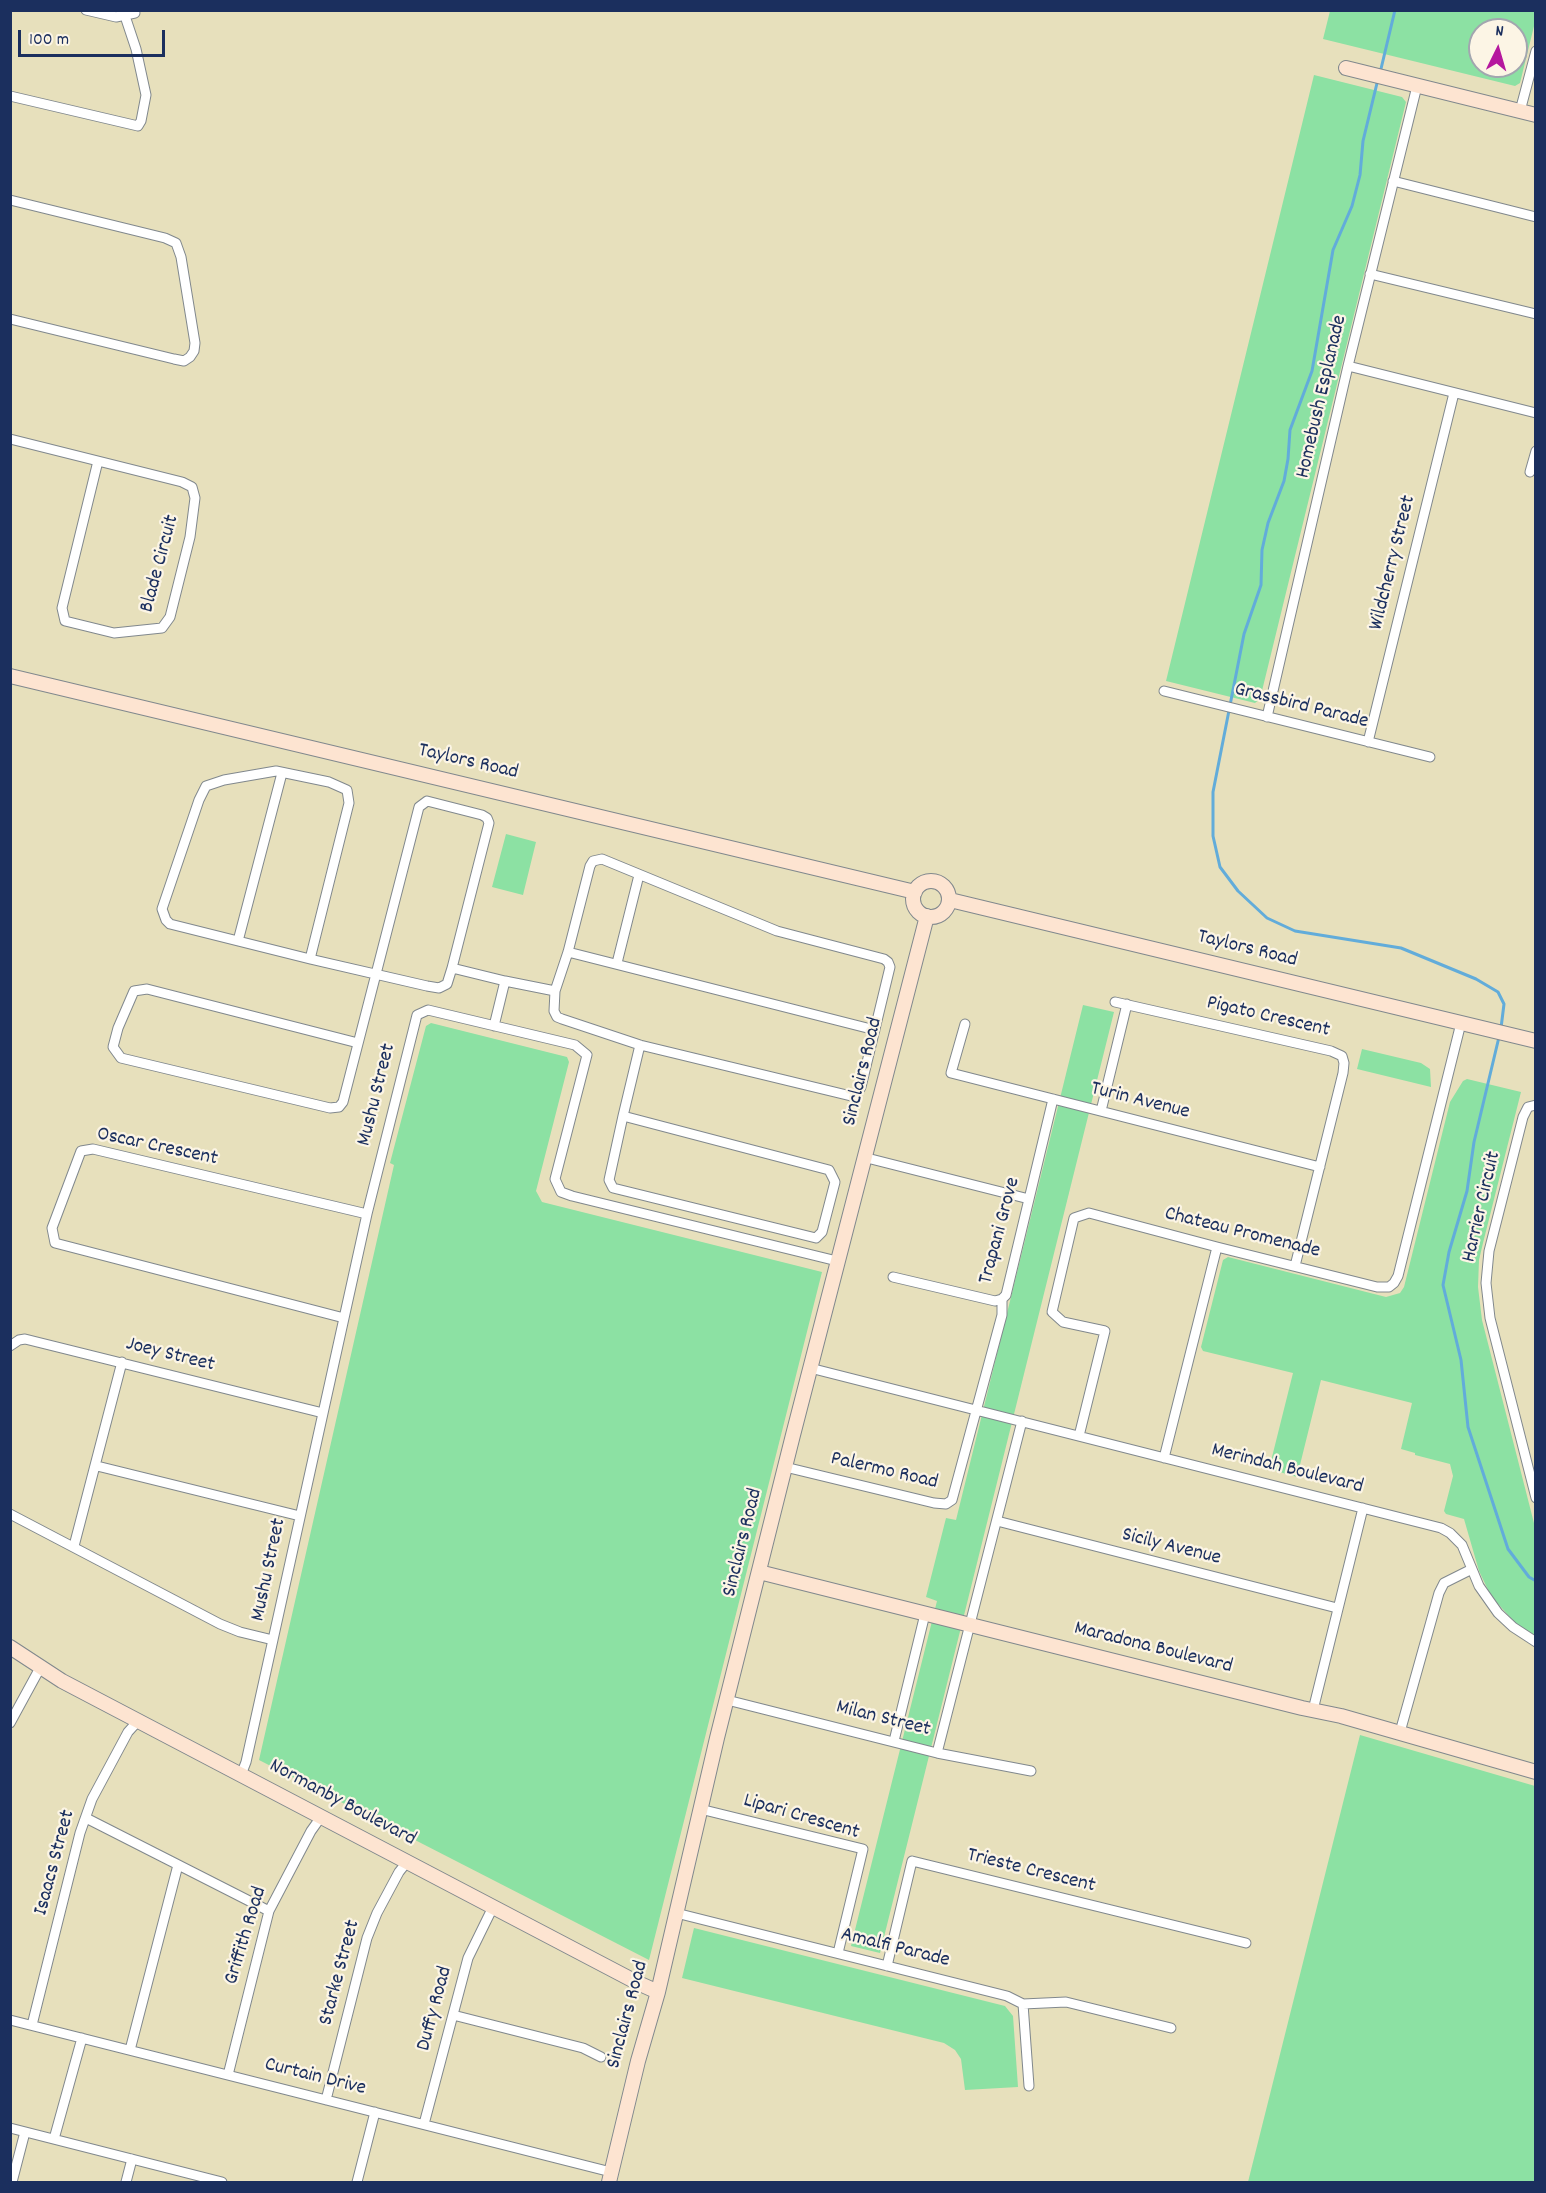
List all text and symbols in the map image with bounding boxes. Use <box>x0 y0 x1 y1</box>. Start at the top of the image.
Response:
scale bar <box>21 18 168 56</box>
north arrow <box>1468 18 1528 78</box>
text: N <box>1494 20 1504 43</box>
text: 100 m <box>29 28 69 53</box>
street label: Homebush Esplanade <box>1292 313 1354 481</box>
street label: Wildcherry Street <box>1365 493 1423 633</box>
street label: Blade Circuit <box>136 513 186 615</box>
street label: Grassbird Parade <box>1231 678 1371 736</box>
street label: Taylors Road <box>416 739 520 787</box>
street label: Taylors Road <box>1195 925 1299 975</box>
street label: Pigato Crescent <box>1204 992 1332 1044</box>
street label: Sinclairs Road <box>838 1015 890 1129</box>
street label: Mushu Street <box>353 1041 403 1149</box>
street label: Turin Avenue <box>1088 1078 1192 1126</box>
street label: Oscar Crescent <box>94 1123 220 1173</box>
street label: Harrier Circuit <box>1458 1149 1508 1265</box>
street label: Trapani Grove <box>975 1175 1027 1287</box>
street label: Chateau Promenade <box>1162 1202 1322 1266</box>
street label: Joey Street <box>123 1333 217 1379</box>
street label: Merindah Boulevard <box>1208 1439 1366 1501</box>
street label: Palermo Road <box>828 1447 940 1497</box>
street label: Sinclairs Road <box>718 1486 770 1600</box>
street label: Mushu Street <box>247 1516 293 1624</box>
street label: Sicily Avenue <box>1119 1524 1223 1572</box>
street label: Maradona Boulevard <box>1071 1617 1235 1681</box>
street label: Milan Street <box>833 1696 933 1744</box>
street label: Normanby Boulevard <box>264 1755 420 1853</box>
street label: Lipari Crescent <box>740 1789 862 1847</box>
street label: Isaacs Street <box>30 1807 82 1919</box>
street label: Trieste Crescent <box>964 1844 1098 1900</box>
street label: Griffith Road <box>220 1884 274 1988</box>
street label: Starke Street <box>315 1917 367 2029</box>
street label: Amalfi Parade <box>838 1923 952 1975</box>
street label: Sinclairs Road <box>603 1958 655 2072</box>
street label: Duffy Road <box>413 1964 459 2054</box>
street label: Curtain Drive <box>262 2053 368 2103</box>

